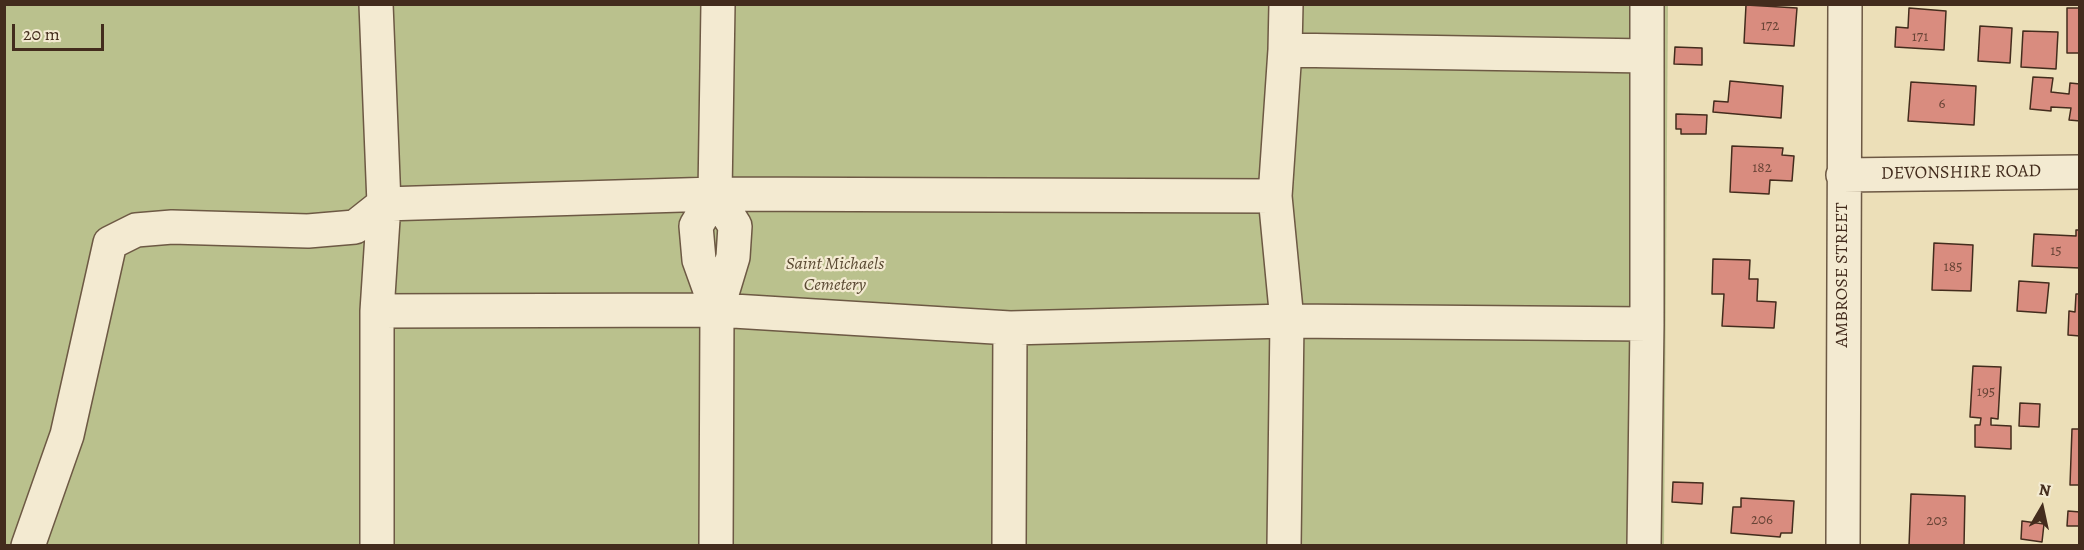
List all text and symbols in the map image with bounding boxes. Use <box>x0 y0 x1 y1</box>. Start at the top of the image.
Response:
scale bar <box>15 12 106 50</box>
house number: 172 <box>1761 17 1779 35</box>
text: 20 m <box>23 22 60 46</box>
house number: 171 <box>1912 28 1928 46</box>
house number: 6 <box>1939 95 1945 113</box>
house number: 182 <box>1752 159 1772 177</box>
street label: DEVONSHIRE ROAD <box>1881 161 2041 185</box>
street label: AMBROSE STREET <box>1832 203 1854 347</box>
house number: 15 <box>2050 242 2062 260</box>
park label: Saint Michaels Cemetery <box>786 254 884 296</box>
house number: 185 <box>1944 258 1962 276</box>
house number: 195 <box>1977 383 1995 401</box>
north arrow <box>2012 478 2072 538</box>
text: N <box>2037 478 2052 502</box>
house number: 206 <box>1751 511 1773 529</box>
house number: 203 <box>1926 512 1948 530</box>

